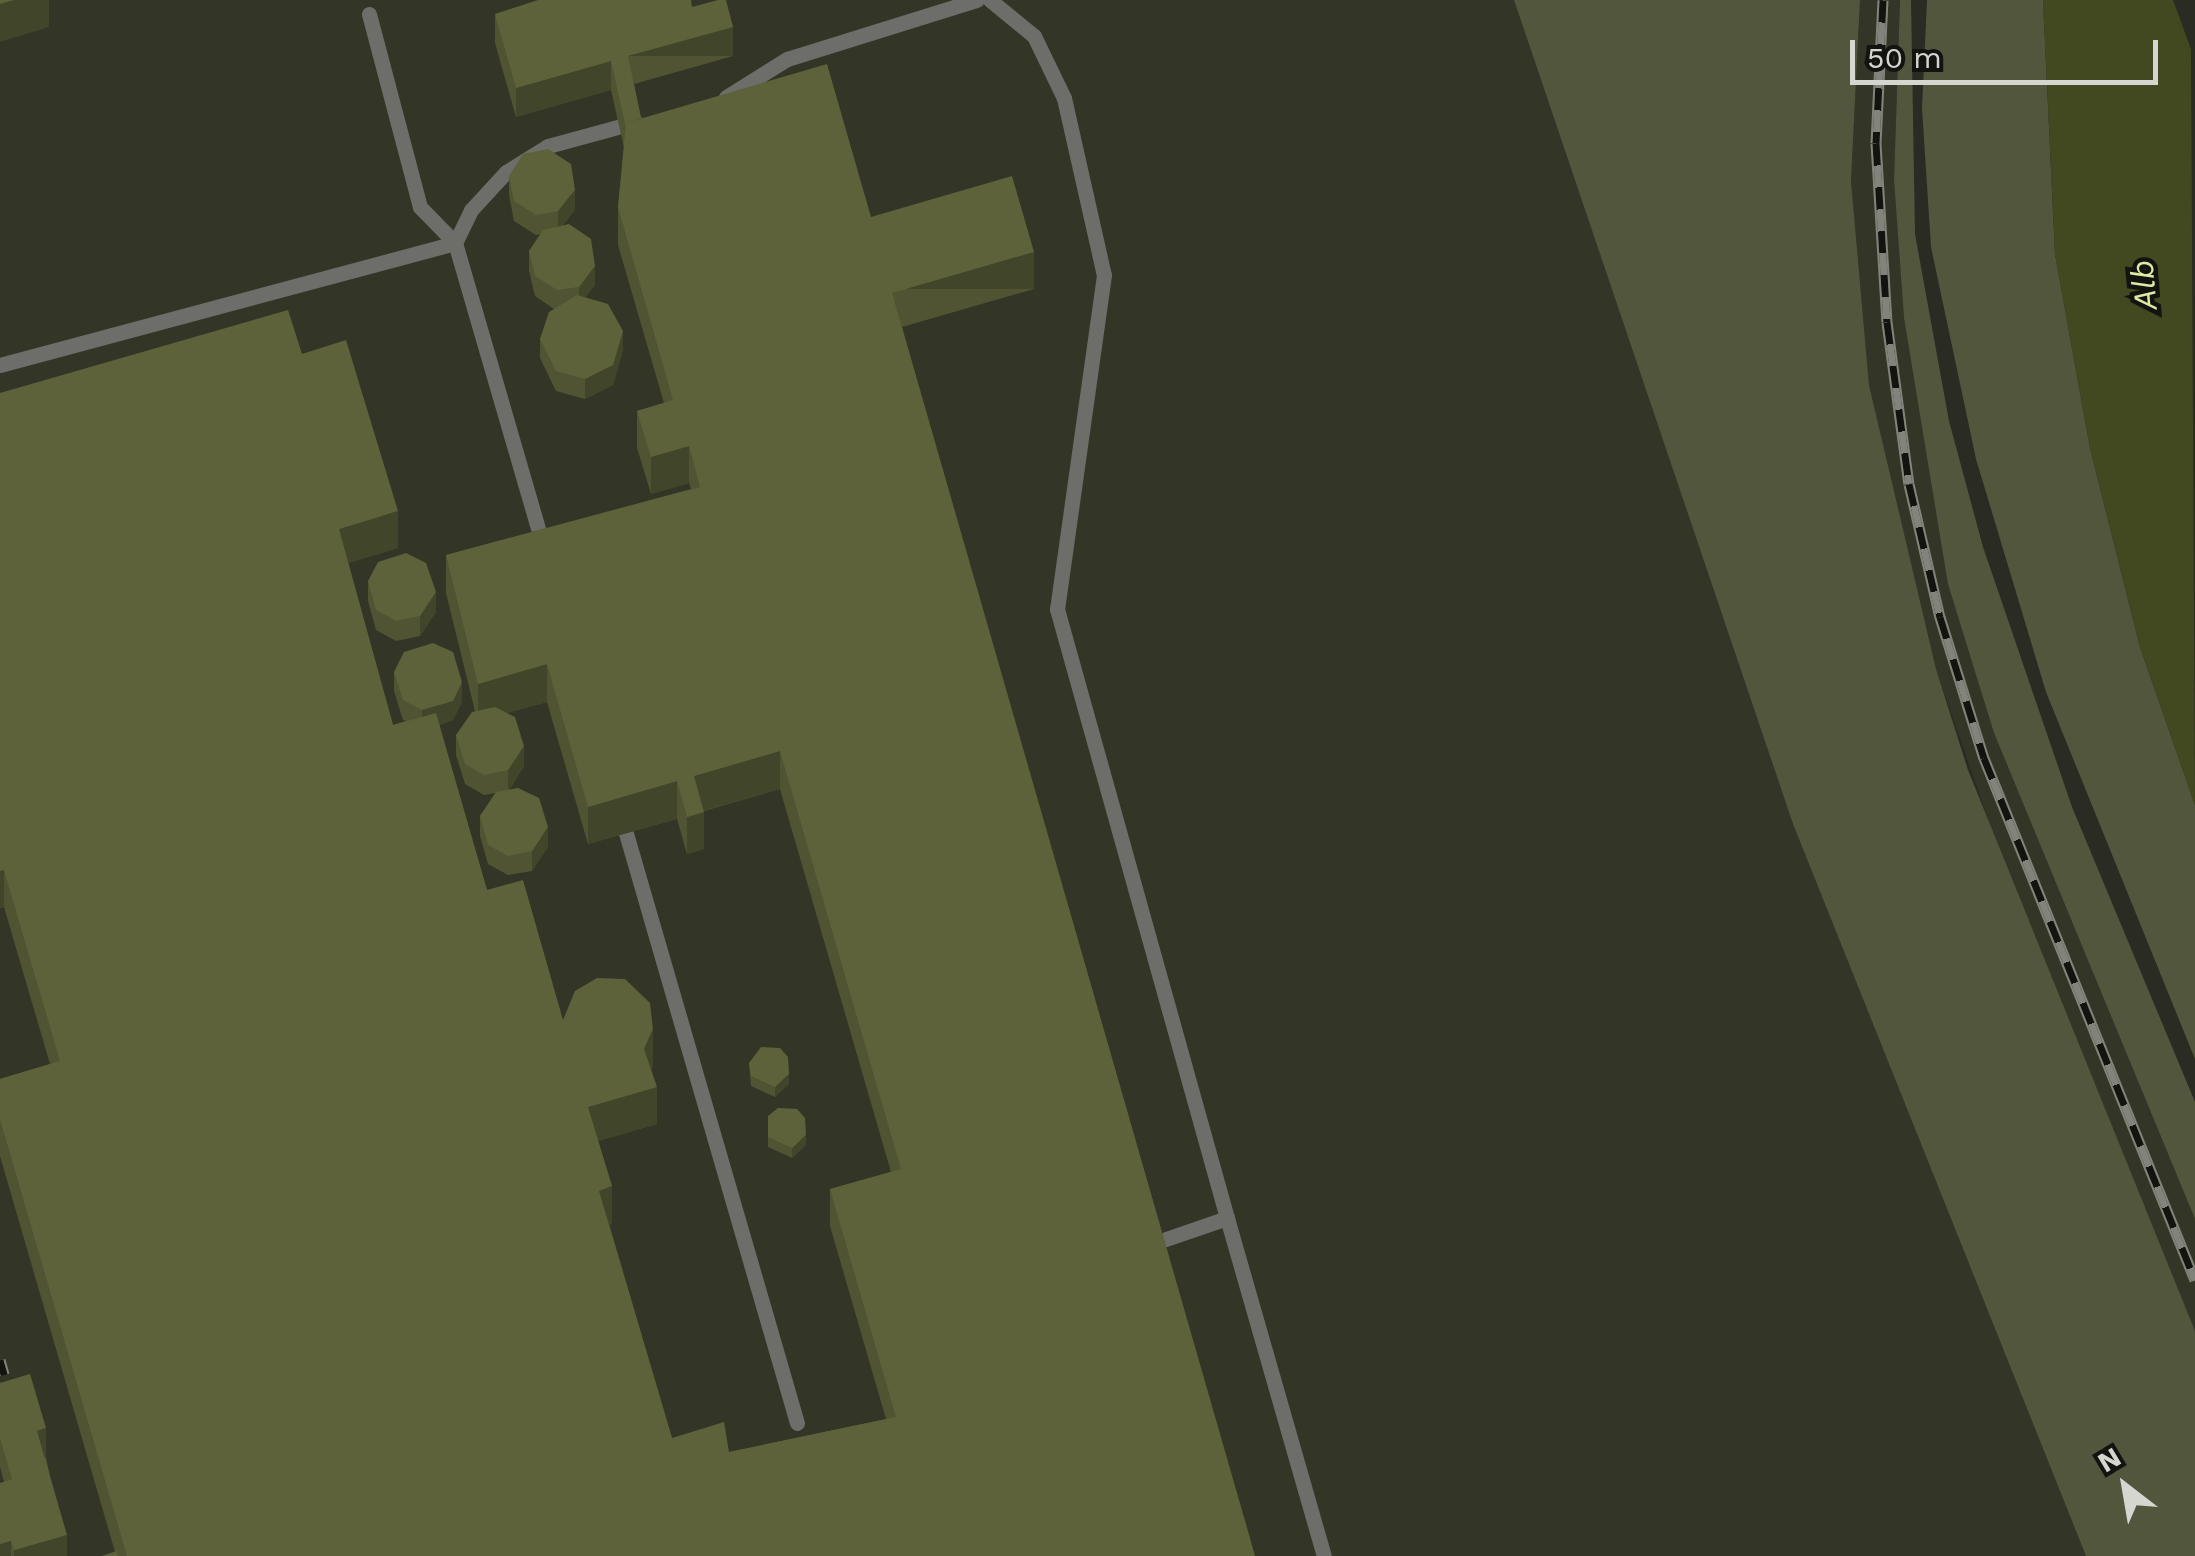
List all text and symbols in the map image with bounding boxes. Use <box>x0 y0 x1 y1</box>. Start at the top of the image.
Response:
scale bar <box>1855 20 2162 82</box>
text: 50 m <box>1867 40 1942 75</box>
water label: Alb <box>2123 258 2165 312</box>
north arrow <box>2075 1436 2175 1536</box>
text: N <box>2092 1440 2127 1479</box>

